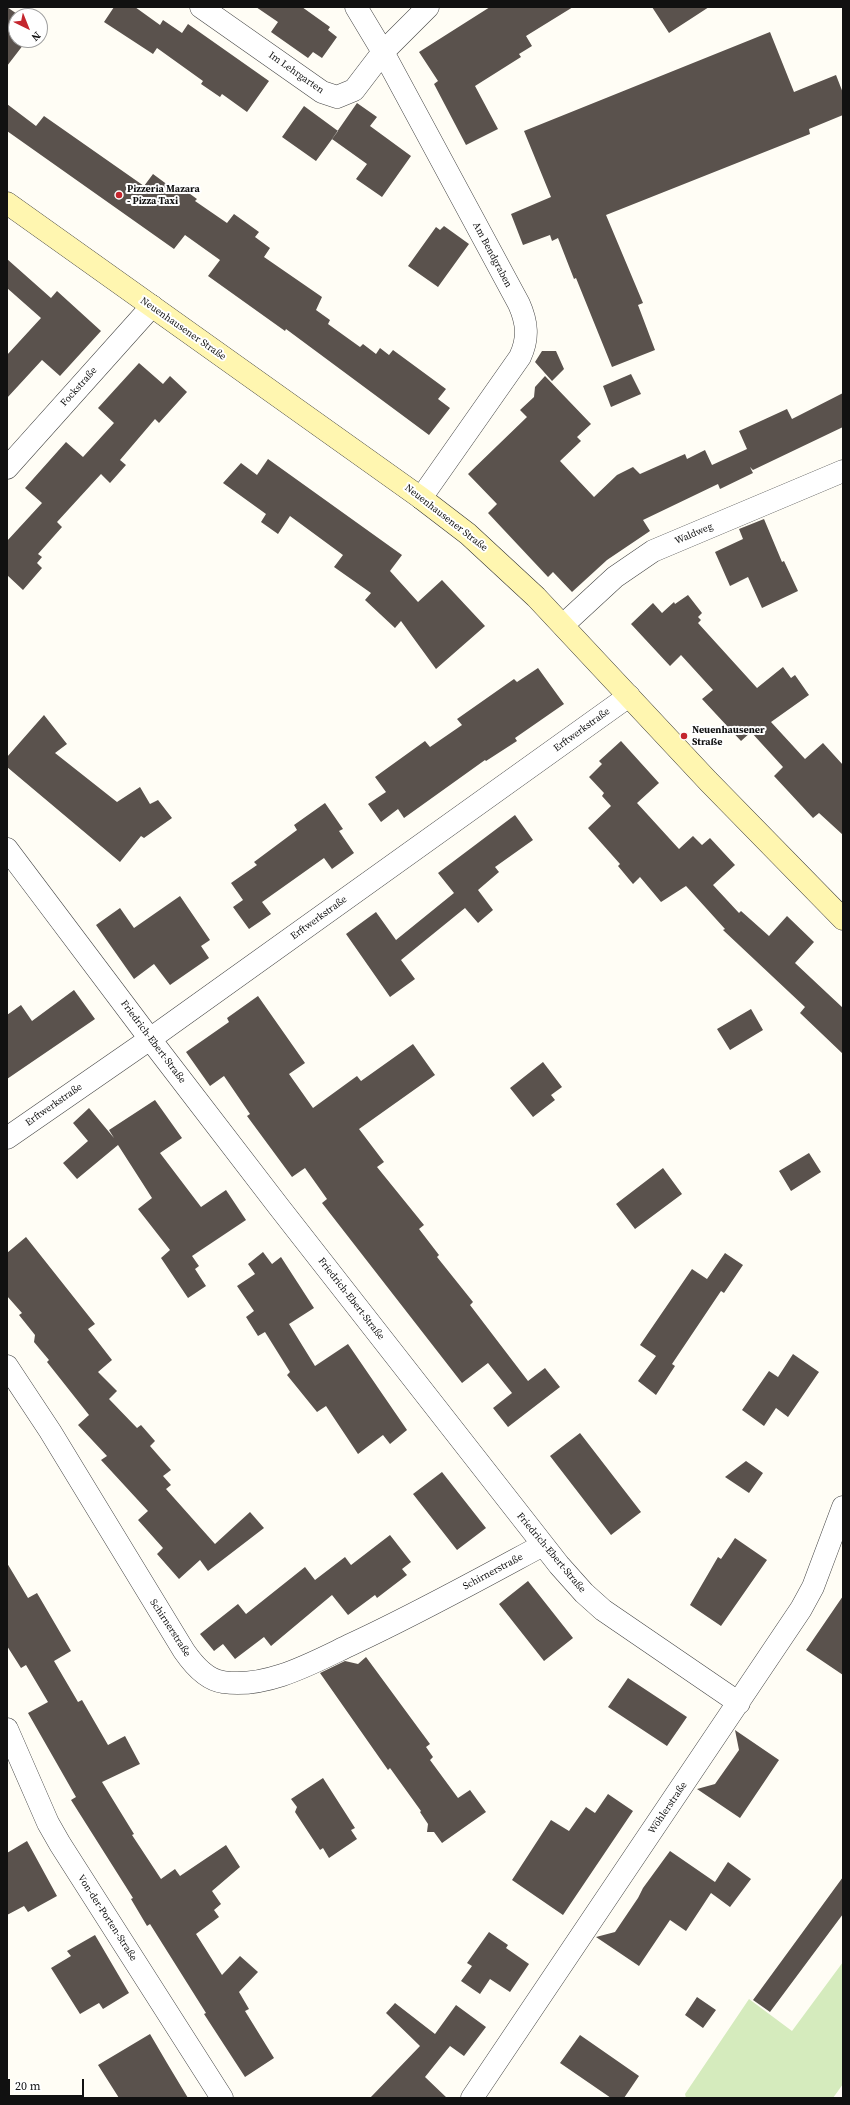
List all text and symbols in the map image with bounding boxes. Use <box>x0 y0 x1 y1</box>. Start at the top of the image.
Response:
north arrow <box>8 8 48 48</box>
text: N <box>28 28 44 45</box>
street label: Im Lehrgarten <box>266 49 326 97</box>
place label: Pizzeria Mazara - Pizza Taxi <box>127 183 200 206</box>
marker: Pizzeria Mazara - Pizza Taxi <box>114 190 124 200</box>
street label: Am Bendgraben <box>470 220 514 290</box>
street label: Neuenhausener Straße <box>138 295 228 363</box>
street label: Fockstraße <box>58 365 100 409</box>
street label: Neuenhausener Straße <box>402 482 490 554</box>
street label: Waldweg <box>673 521 715 547</box>
street label: Erftwerkstraße <box>552 706 612 754</box>
place label: Neuenhausener Straße <box>692 724 765 748</box>
marker: Neuenhausener Straße <box>679 731 689 741</box>
street label: Erftwerkstraße <box>289 894 349 942</box>
street label: Friedrich-Ebert-Straße <box>118 998 188 1086</box>
street label: Erftwerkstraße <box>23 1081 85 1129</box>
street label: Friedrich-Ebert-Straße <box>315 1256 387 1342</box>
street label: Friedrich-Ebert-Straße <box>514 1511 588 1595</box>
street label: Schirnerstraße <box>461 1551 525 1593</box>
street label: Schirnerstraße <box>147 1597 193 1659</box>
street label: Wöhlerstraße <box>646 1780 690 1836</box>
street label: Von-der-Porten-Straße <box>75 1873 139 1963</box>
scale bar <box>10 2071 86 2097</box>
text: 20 m <box>15 2078 41 2094</box>

